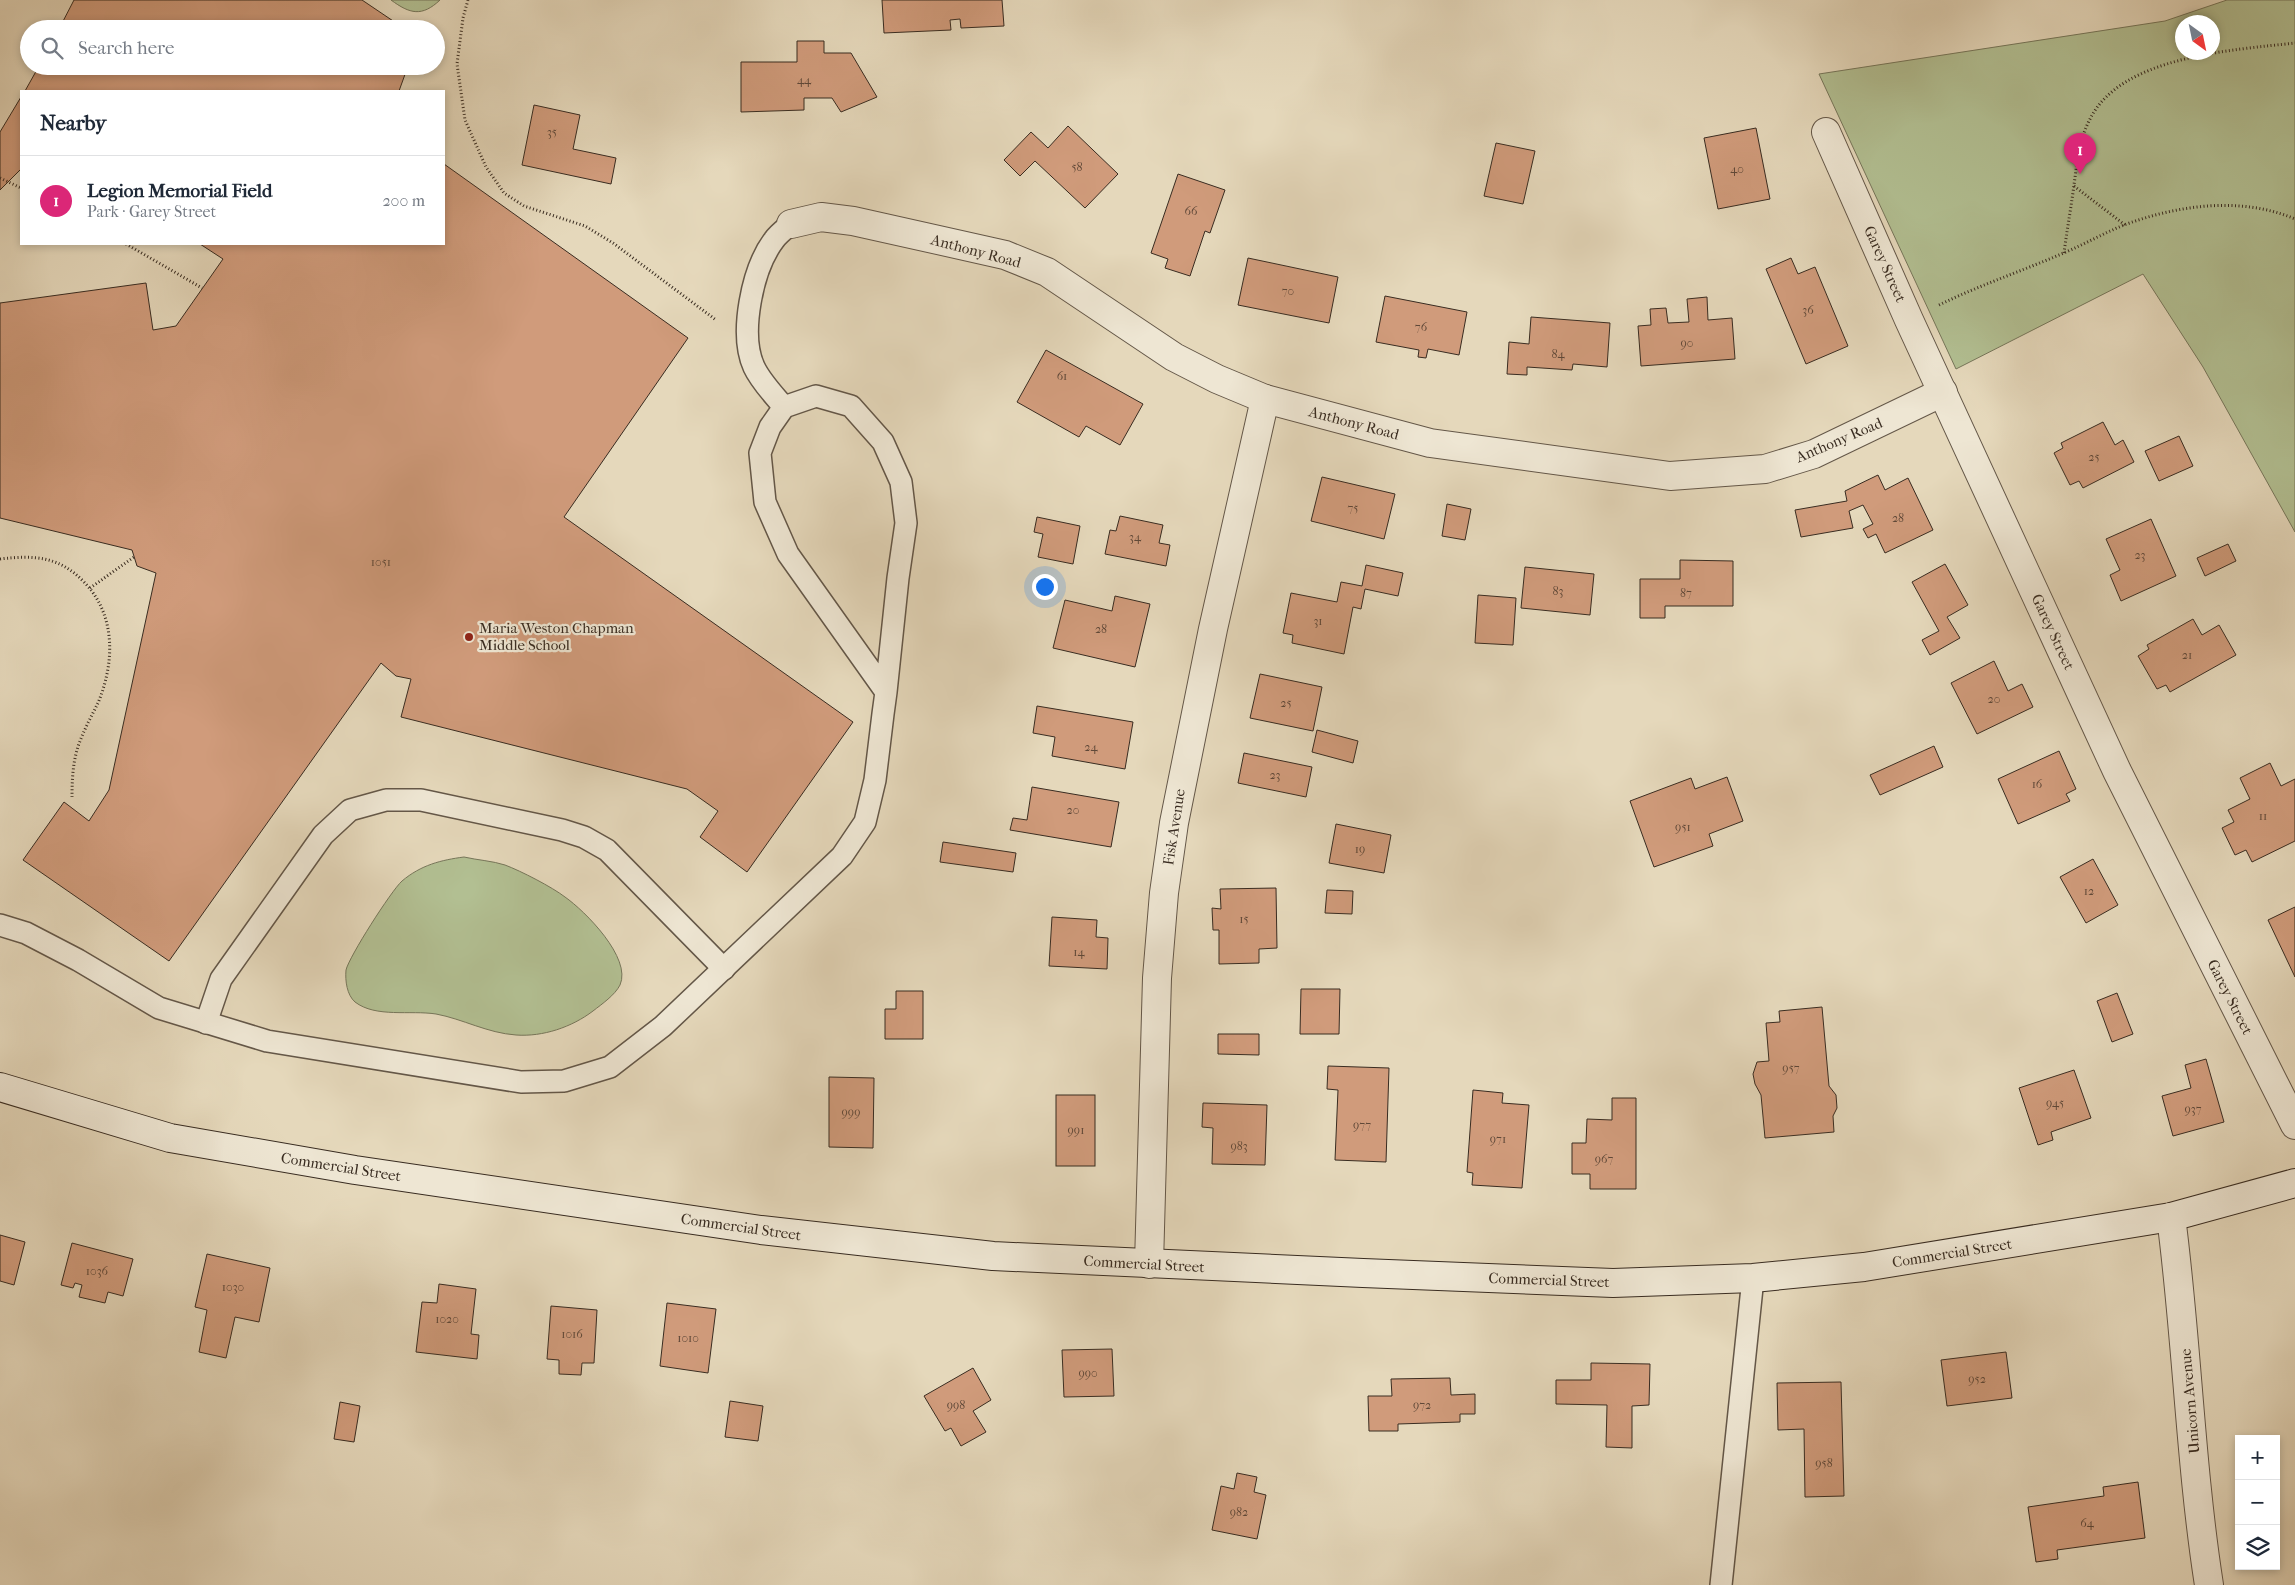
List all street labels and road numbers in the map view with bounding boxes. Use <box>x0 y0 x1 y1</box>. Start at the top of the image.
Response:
street label: Garey Street <box>1860 223 1910 306</box>
street label: Anthony Road <box>928 230 1024 272</box>
street label: Anthony Road <box>1306 402 1402 444</box>
street label: Anthony Road <box>1792 413 1886 467</box>
street label: Garey Street <box>2028 591 2079 673</box>
street label: Fisk Avenue <box>1159 787 1189 867</box>
street label: Garey Street <box>2203 956 2257 1038</box>
street label: Commercial Street <box>280 1149 403 1185</box>
street label: Commercial Street <box>680 1210 803 1244</box>
street label: Commercial Street <box>1891 1235 2014 1271</box>
street label: Commercial Street <box>1083 1252 1206 1276</box>
street label: Commercial Street <box>1488 1269 1611 1291</box>
street label: Unicorn Avenue <box>2176 1347 2204 1454</box>

